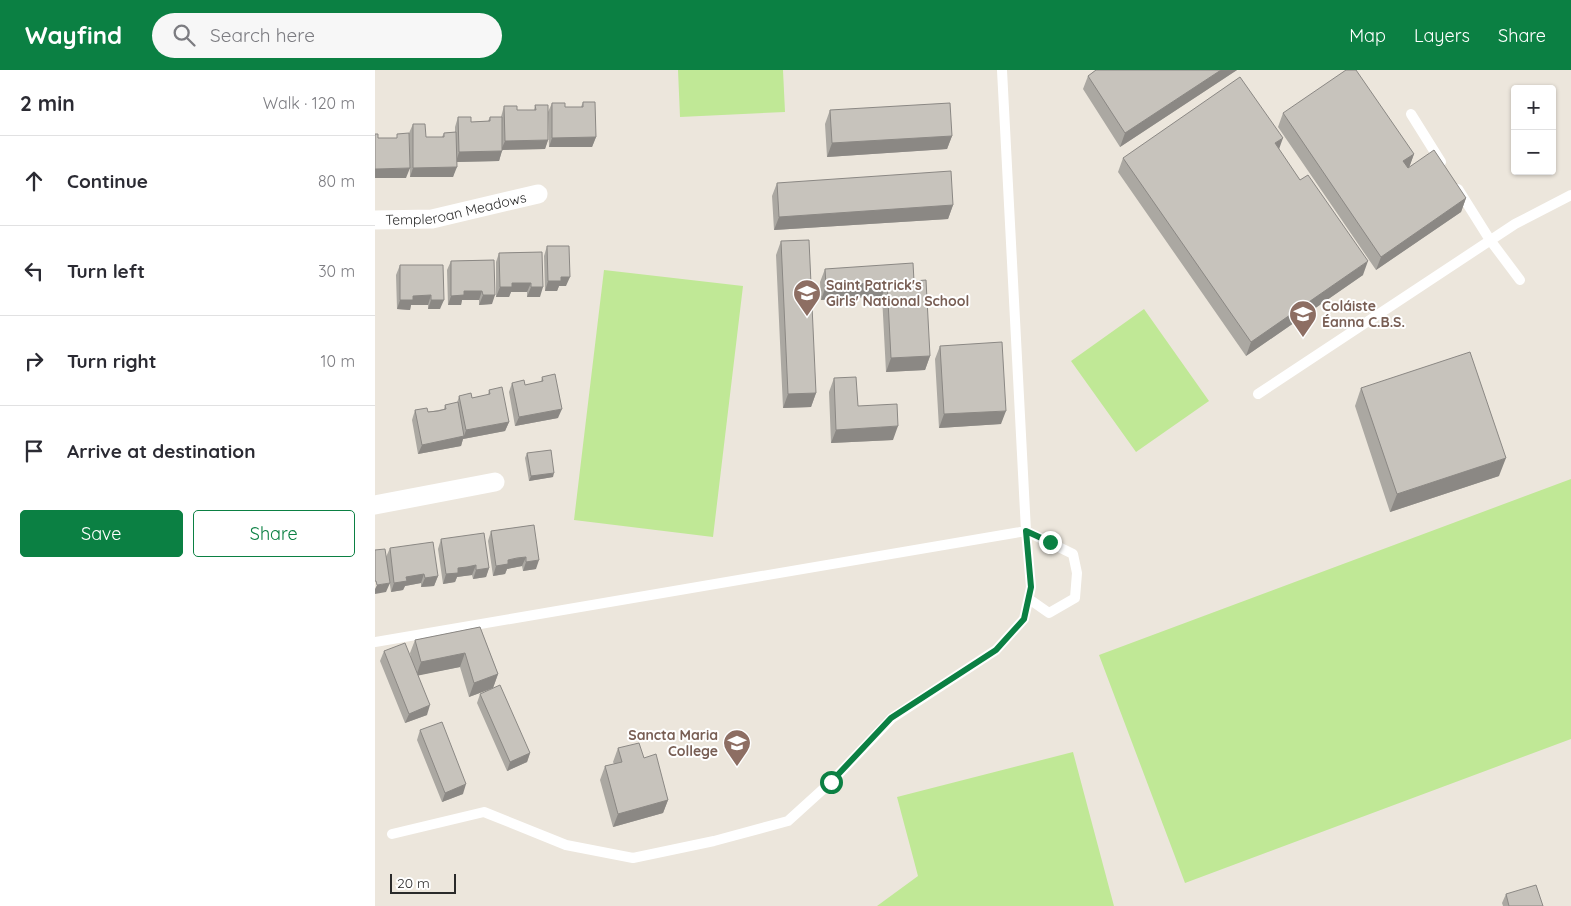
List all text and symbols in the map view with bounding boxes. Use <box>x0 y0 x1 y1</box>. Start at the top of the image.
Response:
search box <box>152 13 502 58</box>
text: Wayfind <box>25 20 122 50</box>
icon: search <box>170 21 198 49</box>
text: Search here <box>210 23 315 47</box>
text: Map <box>1349 24 1386 47</box>
text: Layers <box>1414 24 1470 47</box>
text: Share <box>1498 24 1546 47</box>
map controls <box>1511 85 1556 175</box>
button: + <box>1511 85 1556 130</box>
text: 2 min <box>20 90 75 116</box>
text: Walk · 120 m <box>263 93 355 113</box>
button: − <box>1511 130 1556 175</box>
icon: ahead <box>20 167 48 195</box>
text: Continue <box>67 169 148 193</box>
text: 80 m <box>318 171 355 191</box>
street label: Templeroan Meadows <box>385 188 528 229</box>
icon: left <box>20 257 48 285</box>
text: Turn left <box>67 259 145 283</box>
text: 30 m <box>318 261 355 281</box>
place label: Saint Patrick's Girls' National School <box>826 276 969 310</box>
school or university icon: Saint Patrick's Girls' National School <box>792 278 822 317</box>
place label: Coláiste Éanna C.B.S. <box>1322 297 1405 331</box>
school or university icon: Coláiste Éanna C.B.S. <box>1288 299 1318 338</box>
icon: right <box>20 347 48 375</box>
text: Turn right <box>67 349 156 373</box>
text: 10 m <box>321 351 355 371</box>
icon: arrive <box>20 437 48 465</box>
text: Arrive at destination <box>67 439 256 463</box>
button: Save <box>20 510 183 557</box>
button: Share <box>193 510 355 557</box>
route end <box>1039 531 1062 554</box>
place label: Sancta Maria College <box>628 726 718 760</box>
school or university icon: Sancta Maria College <box>722 728 752 767</box>
route start <box>820 771 843 794</box>
scale bar <box>390 871 456 894</box>
text: 20 m <box>397 874 430 892</box>

